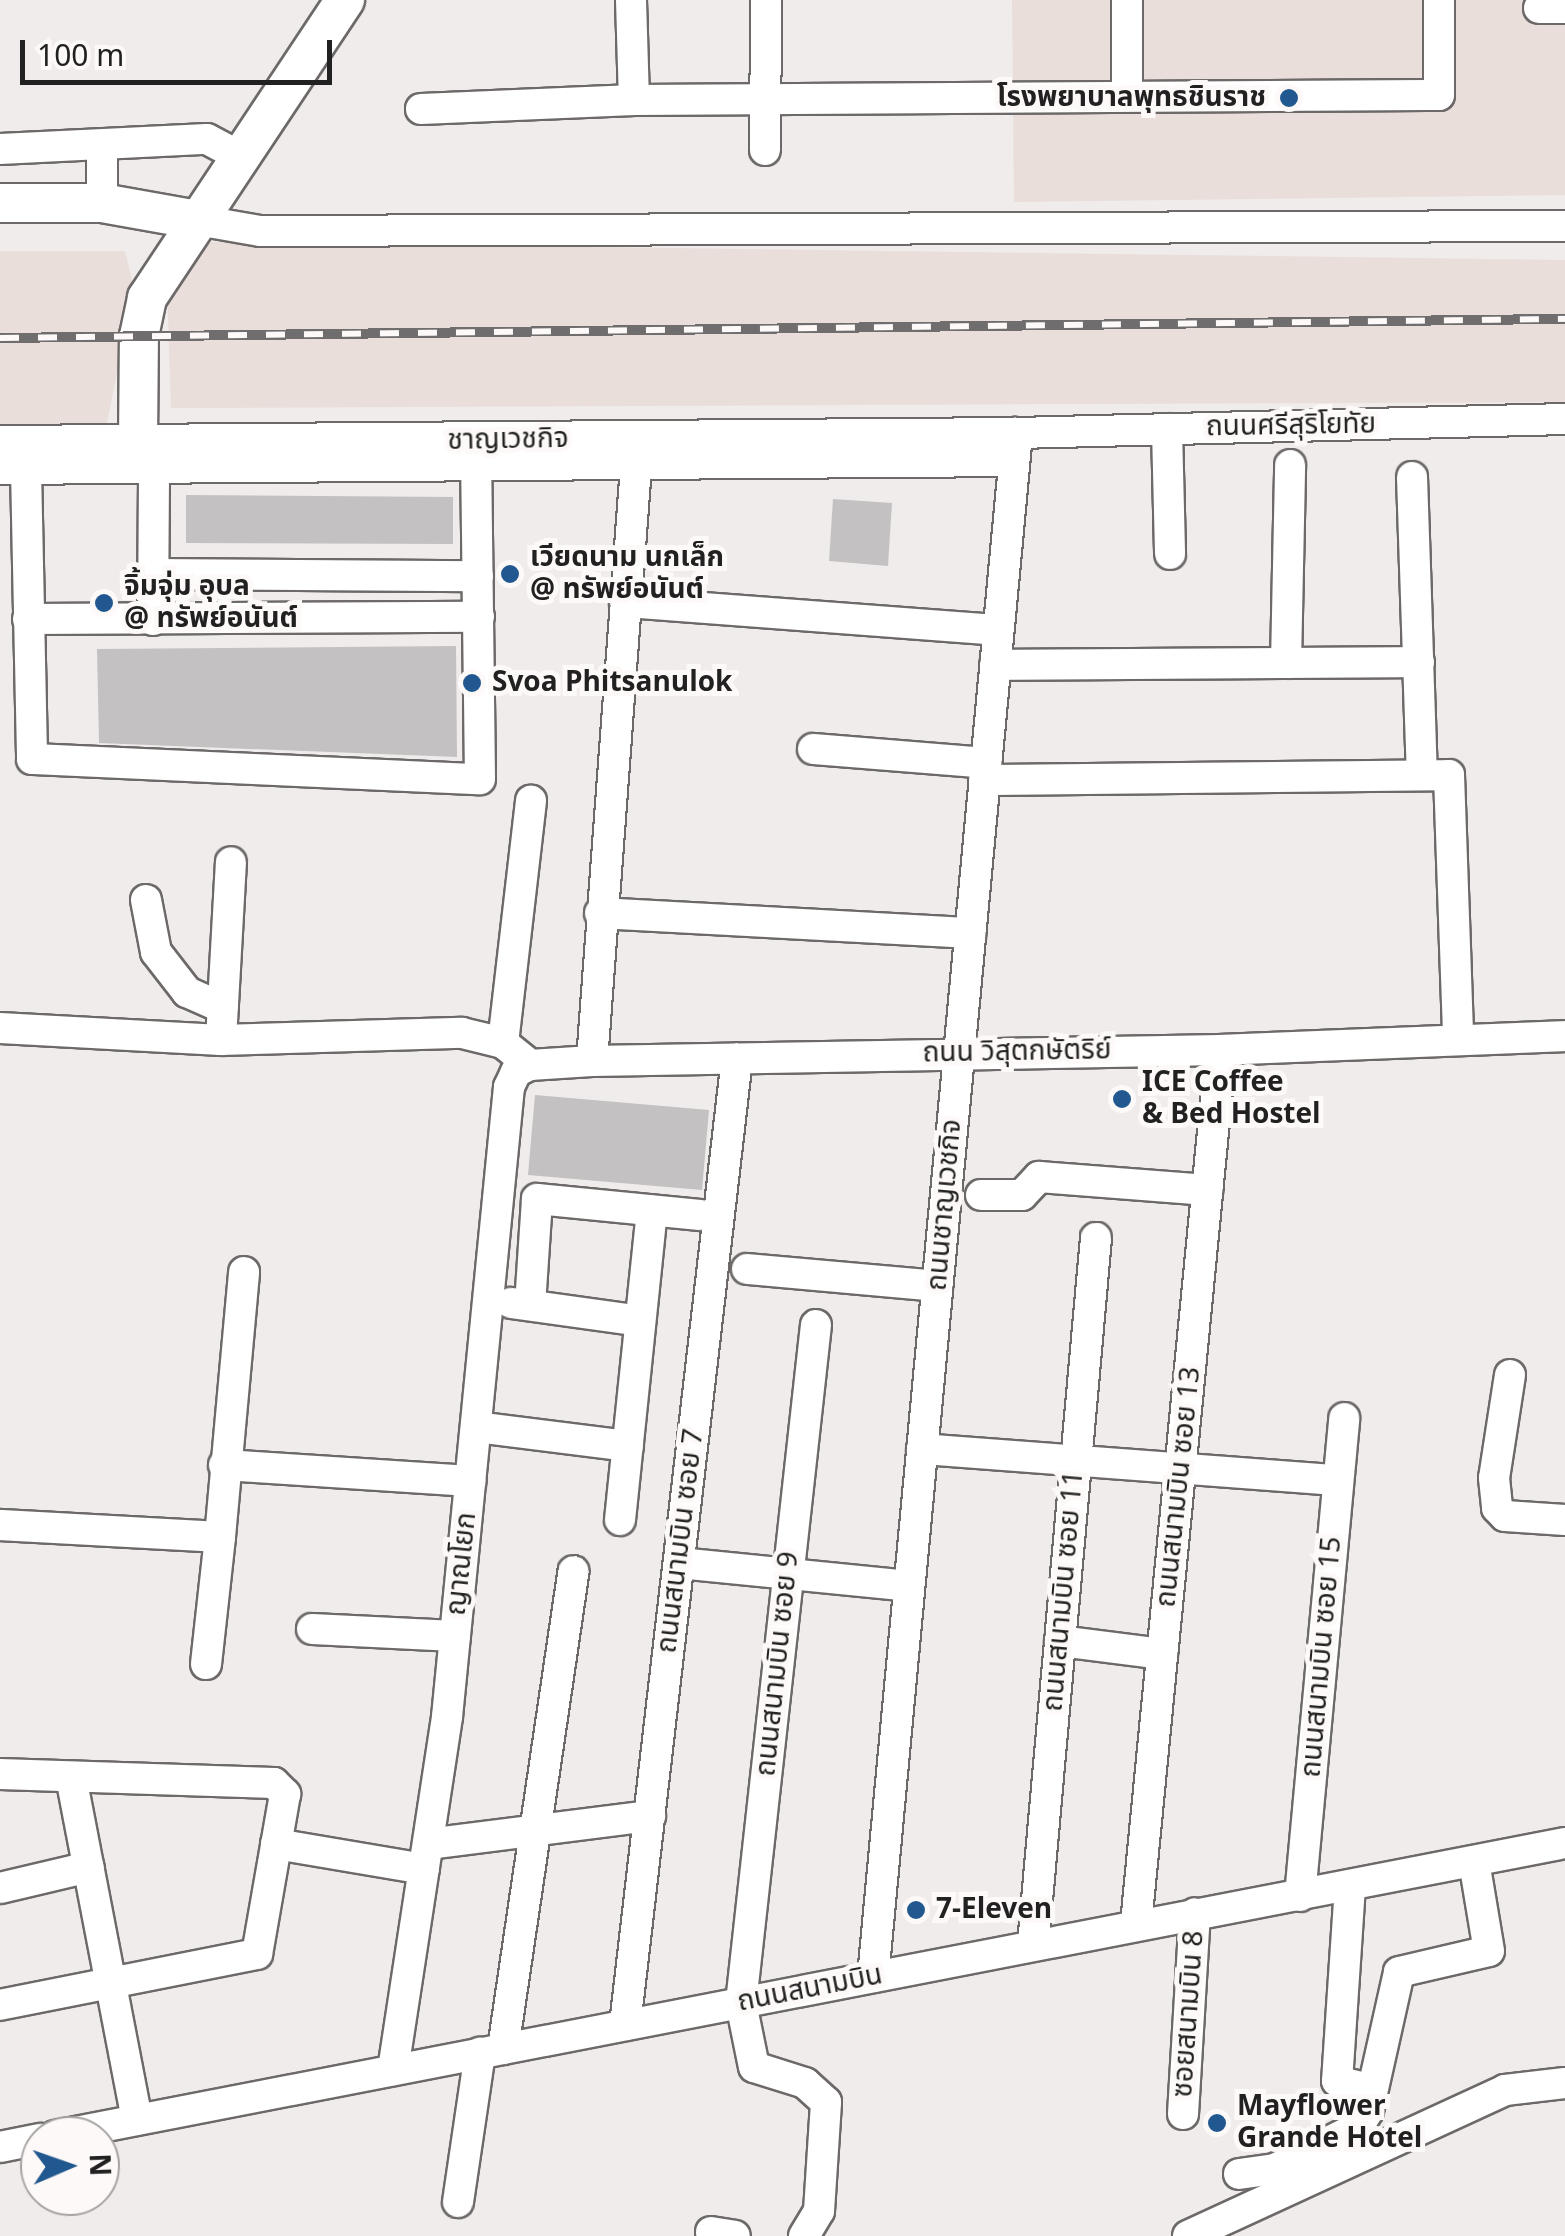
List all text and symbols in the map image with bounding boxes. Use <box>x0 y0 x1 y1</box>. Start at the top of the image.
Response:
scale bar <box>25 20 338 82</box>
text: 100 m <box>37 34 124 80</box>
place label: โรงพยาบาลพุทธชินราช <box>997 81 1266 115</box>
marker: โรงพยาบาลพุทธชินราช <box>1276 85 1302 111</box>
street label: ถนนศรีสุริโยทัย <box>1206 408 1376 444</box>
street label: ชาญเวชกิจ <box>447 422 569 458</box>
place label: เวียดนาม นกเล็ก @ ทรัพย์อนันต์ <box>530 541 724 607</box>
marker: เวียดนาม นกเล็ก @ ทรัพย์อนันต์ <box>499 563 521 585</box>
place label: จิ้มจุ่ม อุบล @ ทรัพย์อนันต์ <box>124 570 298 636</box>
marker: จิ้มจุ่ม อุบล @ ทรัพย์อนันต์ <box>93 592 115 614</box>
place label: Svoa Phitsanulok <box>492 666 732 700</box>
marker: Svoa Phitsanulok <box>461 672 483 694</box>
street label: ถนน วิสุตกษัตริย์ <box>922 1034 1112 1070</box>
place label: ICE Coffee & Bed Hostel <box>1142 1066 1321 1132</box>
marker: ICE Coffee & Bed Hostel <box>1111 1088 1133 1110</box>
street label: ถนนชาญเวชกิจ <box>921 1118 969 1292</box>
street label: ถนนสนามบิน ซอย 13 <box>1150 1365 1208 1609</box>
street label: ถนนสนามบิน ซอย 7 <box>651 1427 711 1655</box>
street label: ถนนสนามบิน ซอย 11 <box>1037 1469 1091 1713</box>
street label: ญาณโยก <box>440 1511 484 1617</box>
street label: ถนนสนามบิน ซอย 15 <box>1295 1535 1349 1779</box>
street label: ถนนสนามบิน ซอย 9 <box>749 1550 807 1778</box>
place label: 7-Eleven <box>936 1893 1052 1927</box>
marker: 7-Eleven <box>905 1899 927 1921</box>
street label: ซอยสนามบิน 8 <box>1166 1929 1212 2099</box>
street label: ถนนสนามบิน <box>735 1958 885 2020</box>
place label: Mayflower Grande Hotel <box>1237 2090 1422 2156</box>
marker: Mayflower Grande Hotel <box>1206 2112 1228 2134</box>
north arrow <box>20 2116 120 2216</box>
text: N <box>77 2153 120 2177</box>

